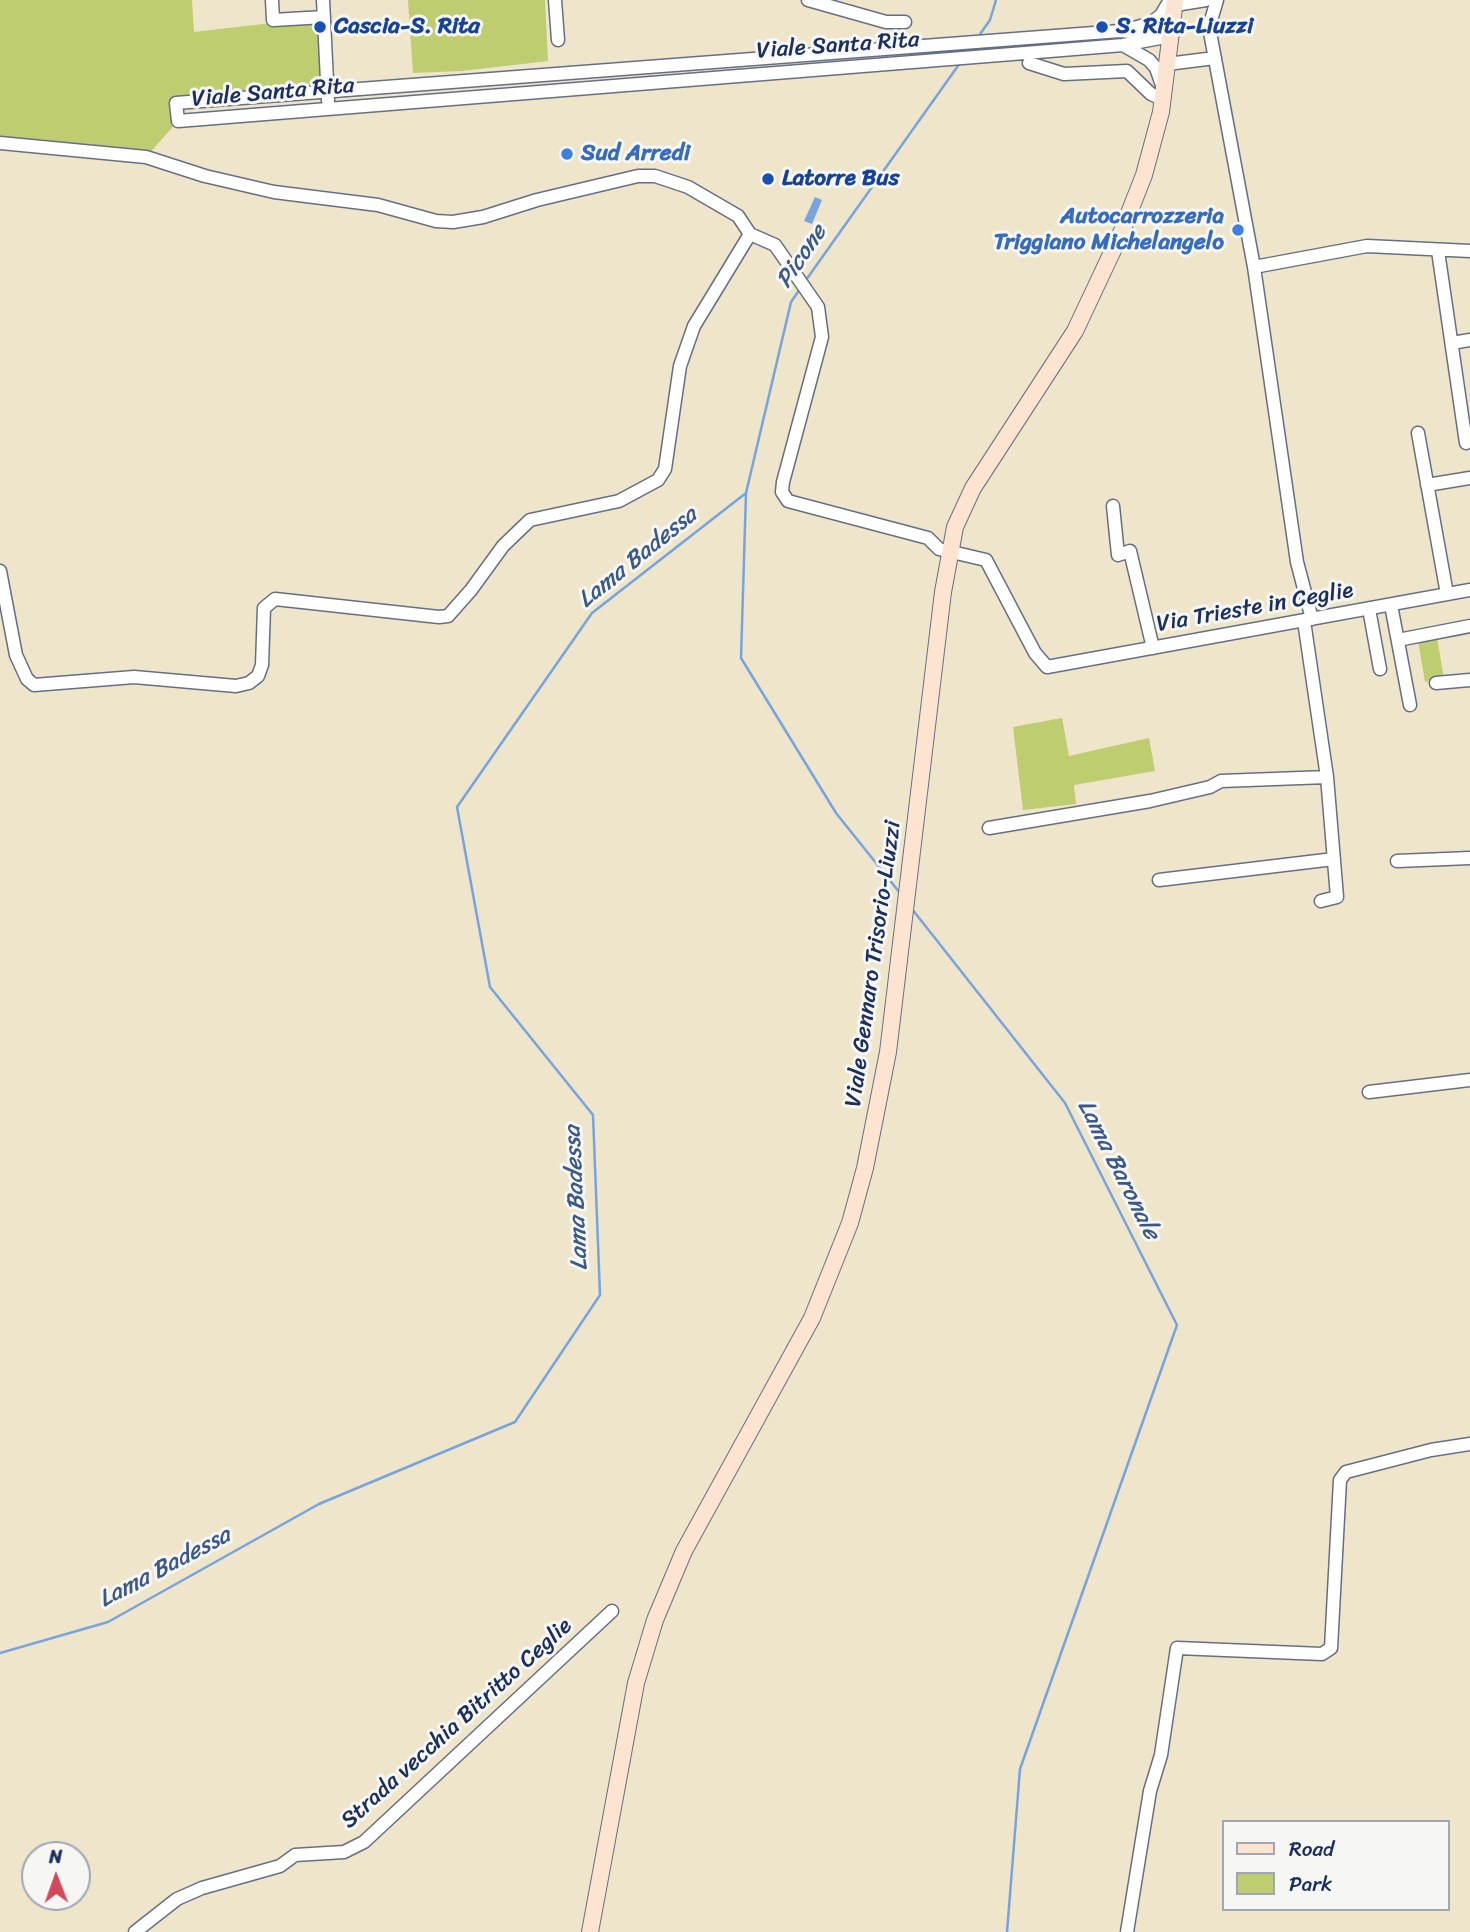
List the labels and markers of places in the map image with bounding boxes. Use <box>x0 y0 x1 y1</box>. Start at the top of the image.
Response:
place label: Cascia-S. Rita <box>334 13 480 41</box>
place label: S. Rita-Liuzzi <box>1116 13 1253 41</box>
marker: Cascia-S. Rita <box>312 19 328 35</box>
marker: S. Rita-Liuzzi <box>1094 19 1110 35</box>
place label: Sud Arredi <box>581 140 690 168</box>
marker: Sud Arredi <box>559 146 575 162</box>
place label: Latorre Bus <box>782 165 899 193</box>
marker: Latorre Bus <box>760 171 776 187</box>
place label: Autocarrozzeria Triggiano Michelangelo <box>994 203 1224 257</box>
marker: Autocarrozzeria Triggiano Michelangelo <box>1230 222 1246 238</box>

